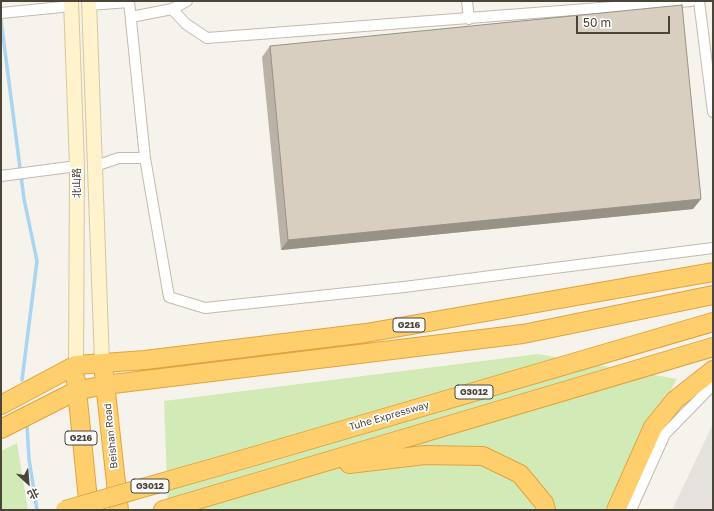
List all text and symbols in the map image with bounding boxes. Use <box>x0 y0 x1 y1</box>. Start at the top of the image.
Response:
scale bar <box>578 8 672 34</box>
text: 50 m <box>583 15 611 30</box>
street label: 北山路 <box>71 168 83 198</box>
road number: G216 <box>393 318 425 332</box>
road number: G3012 <box>455 385 493 399</box>
street label: Tuhe Expressway <box>348 399 430 433</box>
street label: Beishan Road <box>102 403 120 469</box>
road number: G216 <box>65 431 97 445</box>
north arrow <box>8 463 48 503</box>
road number: G3012 <box>131 479 169 493</box>
text: 北 <box>26 486 41 502</box>

